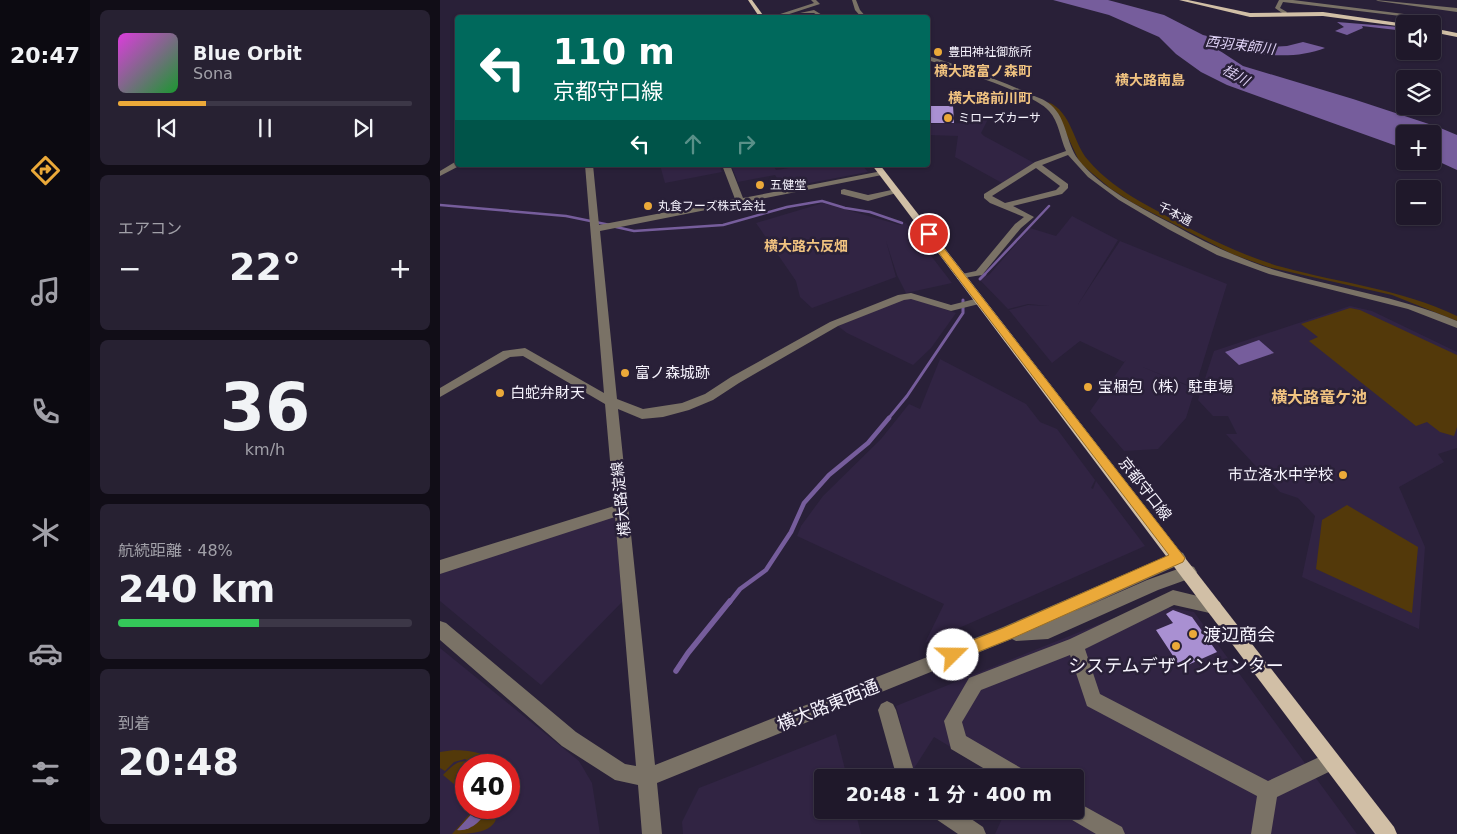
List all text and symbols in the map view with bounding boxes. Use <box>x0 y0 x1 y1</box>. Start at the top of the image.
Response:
map controls <box>1396 15 1441 225</box>
button: sound <box>1396 15 1441 60</box>
text: 110 m <box>553 32 675 72</box>
water label: 西羽束師川 <box>1204 33 1278 57</box>
icon: left <box>470 35 535 100</box>
text: Blue Orbit <box>193 42 302 64</box>
text: 20:47 <box>10 43 80 68</box>
place label: 豊田神社御旅所 <box>948 45 1032 59</box>
marker: 豊田神社御旅所 <box>932 46 944 58</box>
water label: 桂川 <box>1220 61 1254 90</box>
district label: 横大路富ノ森町 <box>934 63 1032 79</box>
text: Sona <box>193 64 233 83</box>
button: layers <box>1396 70 1441 115</box>
district label: 横大路南島 <box>1115 72 1185 88</box>
text: 京都守口線 <box>553 79 663 104</box>
district label: 横大路前川町 <box>948 90 1032 106</box>
place label: ミローズカーサ <box>958 111 1041 125</box>
marker: ミローズカーサ <box>942 112 954 124</box>
icon: previous <box>153 114 181 142</box>
icon: pause <box>251 114 279 142</box>
icon: next <box>349 114 377 142</box>
button: + <box>1396 125 1441 170</box>
icon: left <box>626 130 654 158</box>
icon: ahead <box>679 130 707 158</box>
icon: right <box>732 130 760 158</box>
icon: directions <box>28 153 63 188</box>
place label: 五健堂 <box>770 178 806 192</box>
marker: 五健堂 <box>754 179 766 191</box>
button: − <box>1396 180 1441 225</box>
place label: 丸食フーズ株式会社 <box>658 199 765 213</box>
street label: 千本通 <box>1156 199 1194 229</box>
marker: 丸食フーズ株式会社 <box>642 200 654 212</box>
pin <box>908 213 950 255</box>
text: エアコン <box>118 219 182 238</box>
icon: arrive <box>915 220 943 248</box>
district label: 横大路六反畑 <box>764 238 848 254</box>
text: 22° <box>229 245 301 289</box>
text: − <box>118 252 141 285</box>
text: + <box>389 252 412 285</box>
icon: music <box>28 274 63 309</box>
place label: 富ノ森城跡 <box>635 364 710 382</box>
marker: 富ノ森城跡 <box>619 367 631 379</box>
text: 36 <box>220 370 310 445</box>
place label: 宝梱包（株）駐車場 <box>1098 378 1233 396</box>
marker: 宝梱包（株）駐車場 <box>1082 381 1094 393</box>
place label: 白蛇弁財天 <box>510 384 585 402</box>
marker: 白蛇弁財天 <box>494 387 506 399</box>
district label: 横大路竜ケ池 <box>1271 388 1367 407</box>
icon: phone <box>28 394 63 429</box>
text: km/h <box>245 440 285 459</box>
street label: 京都守口線 <box>1115 454 1175 524</box>
street label: 横大路淀線 <box>608 461 634 537</box>
place label: 市立洛水中学校 <box>1228 466 1333 484</box>
marker: 市立洛水中学校 <box>1337 469 1349 481</box>
icon: climate <box>28 515 63 550</box>
text: 航続距離 · 48% <box>118 541 233 560</box>
text: 240 km <box>118 567 275 611</box>
place label: 渡辺商会 <box>1203 624 1275 645</box>
position arrow <box>926 628 978 680</box>
marker: 渡辺商会 <box>1187 628 1199 640</box>
icon: car <box>28 636 63 671</box>
marker: システムデザインセンター <box>1170 640 1182 652</box>
place label: システムデザインセンター <box>1068 655 1284 676</box>
street label: 横大路東西通 <box>774 675 882 735</box>
text: 到着 <box>118 714 150 733</box>
text: 20:48 <box>118 740 239 784</box>
speed limit sign: 40 <box>455 754 520 819</box>
icon: filters <box>28 756 63 791</box>
text: 20:48 · 1 分 · 400 m <box>846 783 1052 805</box>

